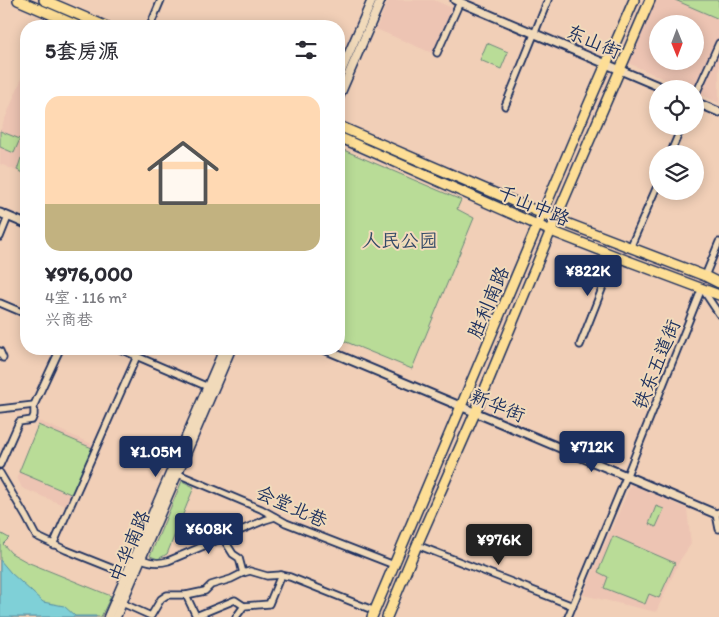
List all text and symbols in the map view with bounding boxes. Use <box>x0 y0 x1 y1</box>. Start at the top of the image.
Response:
north arrow <box>649 15 704 70</box>
map controls <box>649 15 704 200</box>
street label: 东山街 <box>563 20 625 63</box>
icon: filters <box>292 36 320 64</box>
text: 5套房源 <box>45 38 119 63</box>
button: locate <box>649 80 704 135</box>
icon: home <box>138 128 228 218</box>
button: layers <box>649 145 704 200</box>
street label: 千山中路 <box>494 180 573 231</box>
park label: 人民公园 <box>362 229 438 252</box>
pin: ¥822K <box>553 254 623 297</box>
text: ¥976,000 <box>45 261 133 286</box>
text: ¥822K <box>566 261 610 280</box>
street label: 胜利南路 <box>463 263 514 342</box>
text: 4室 · 116 m² <box>45 288 127 307</box>
text: 兴商巷 <box>45 310 93 329</box>
street label: 铁东五道街 <box>628 316 685 413</box>
street label: 新华街 <box>467 384 529 427</box>
pin: ¥712K <box>557 430 627 473</box>
pin: ¥1.05M <box>115 436 197 478</box>
text: ¥712K <box>571 437 613 456</box>
text: ¥1.05M <box>130 442 182 461</box>
street label: 会堂北巷 <box>252 480 331 532</box>
street label: 中华南路 <box>104 507 155 586</box>
pin: ¥608K <box>174 512 244 555</box>
text: ¥608K <box>186 519 232 538</box>
pin: ¥976K <box>464 524 534 566</box>
text: ¥976K <box>477 530 521 549</box>

